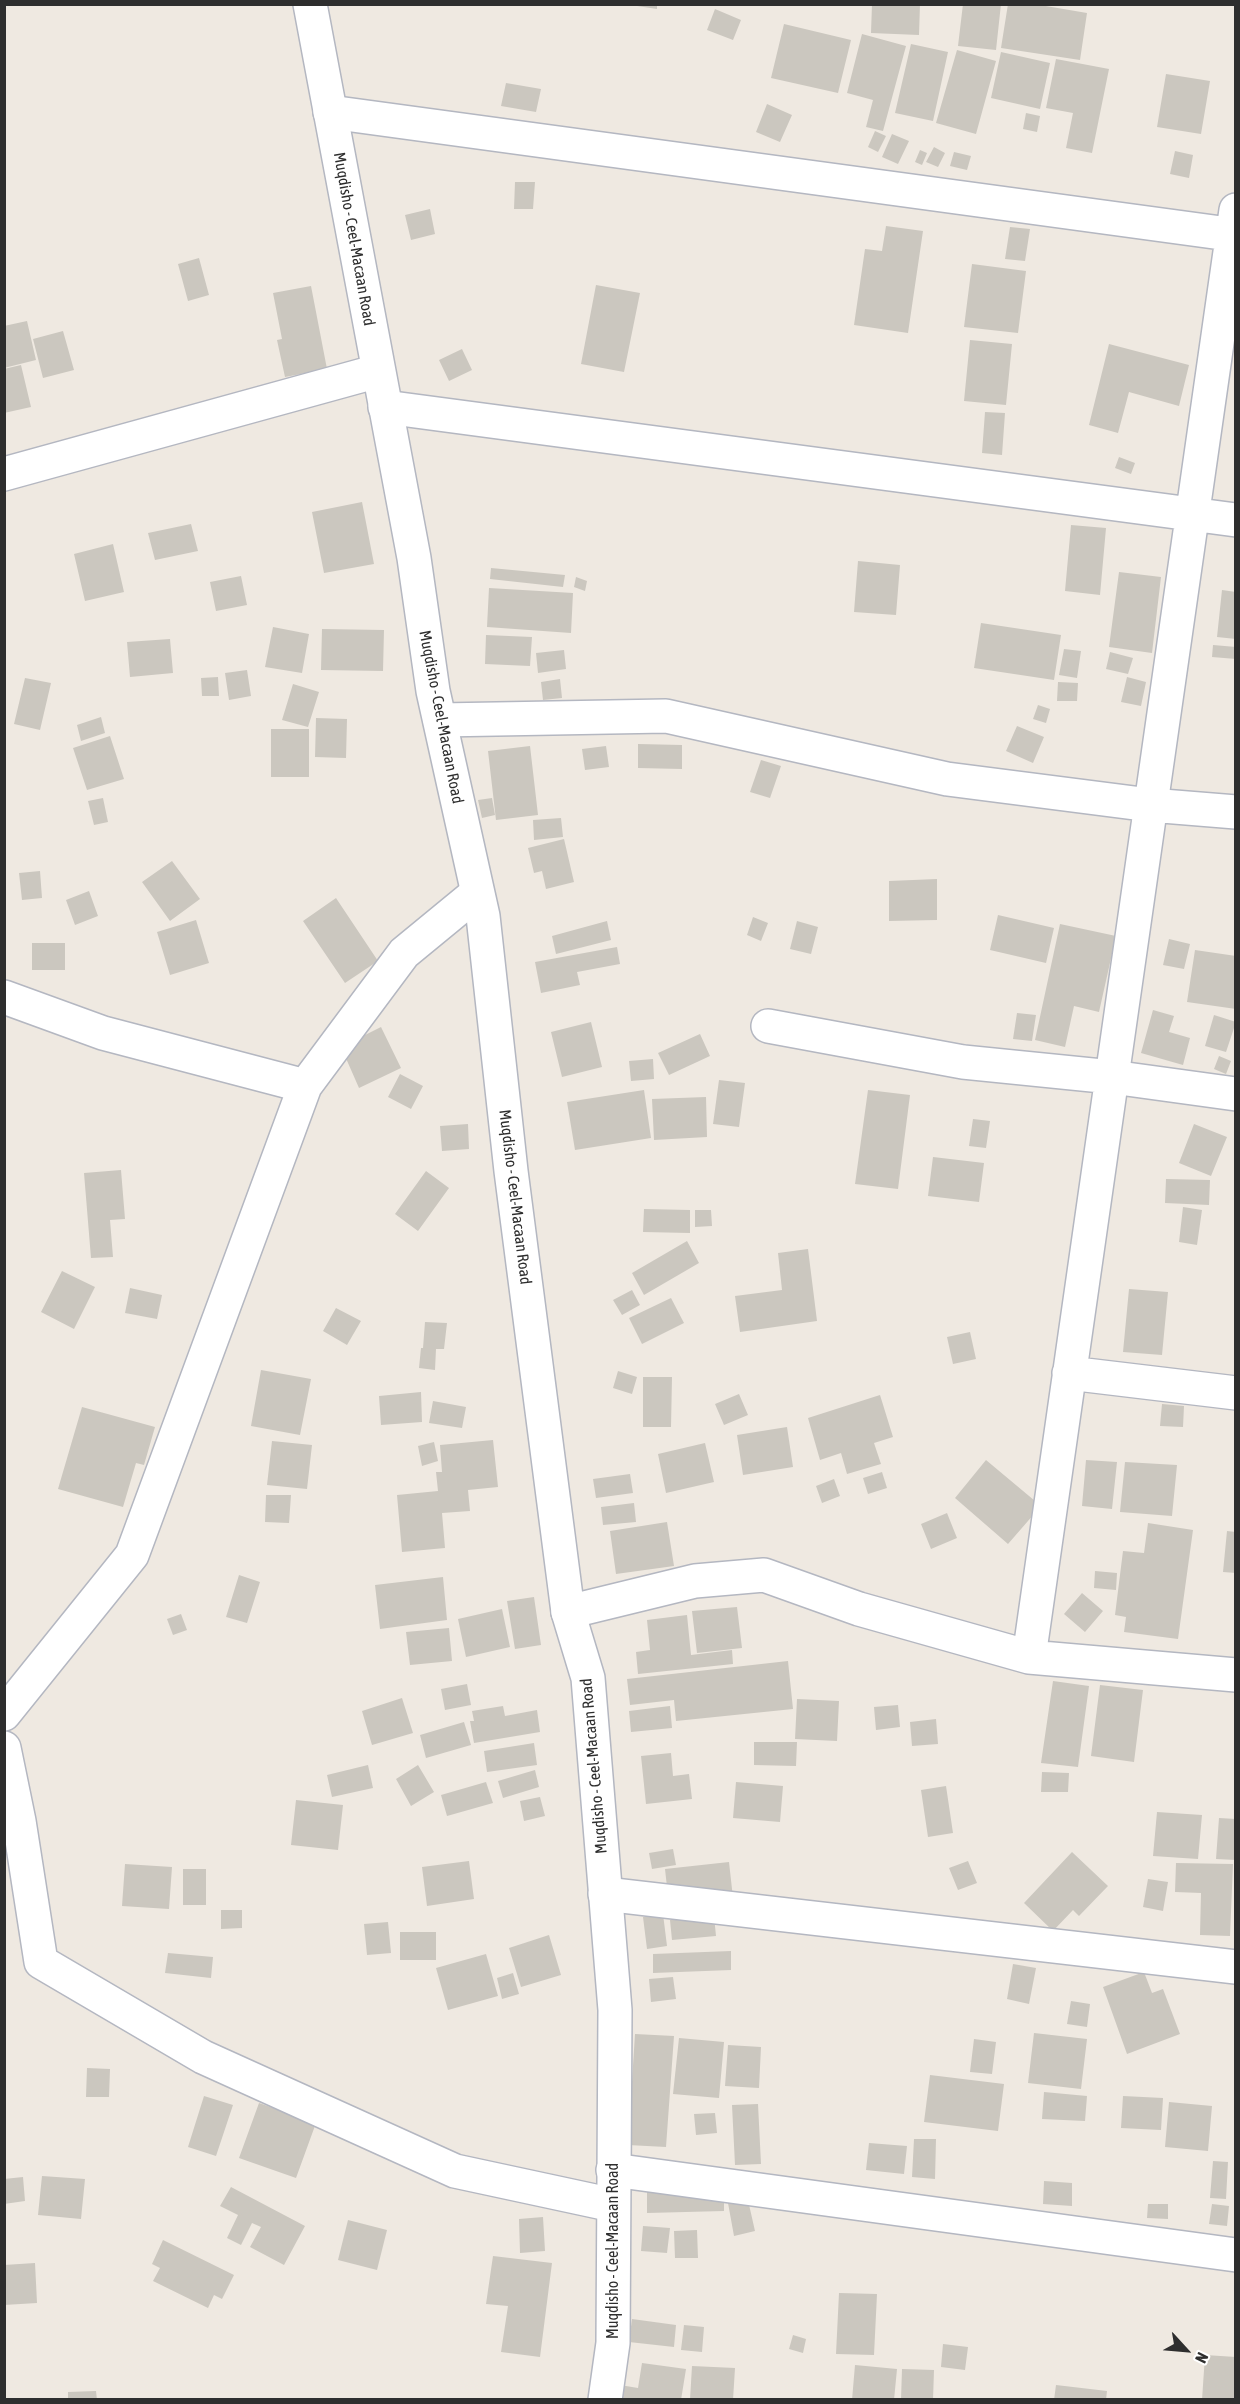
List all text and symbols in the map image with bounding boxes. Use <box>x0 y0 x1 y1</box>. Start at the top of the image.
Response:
street label: Muqdisho - Ceel-Macaan Road <box>329 151 379 327</box>
street label: Muqdisho - Ceel-Macaan Road <box>415 629 467 805</box>
street label: Muqdisho - Ceel-Macaan Road <box>495 1109 535 1285</box>
street label: Muqdisho - Ceel-Macaan Road <box>577 1678 611 1854</box>
street label: Muqdisho - Ceel-Macaan Road <box>603 2163 623 2339</box>
north arrow <box>1156 2320 1216 2380</box>
text: N <box>1192 2350 1212 2366</box>

